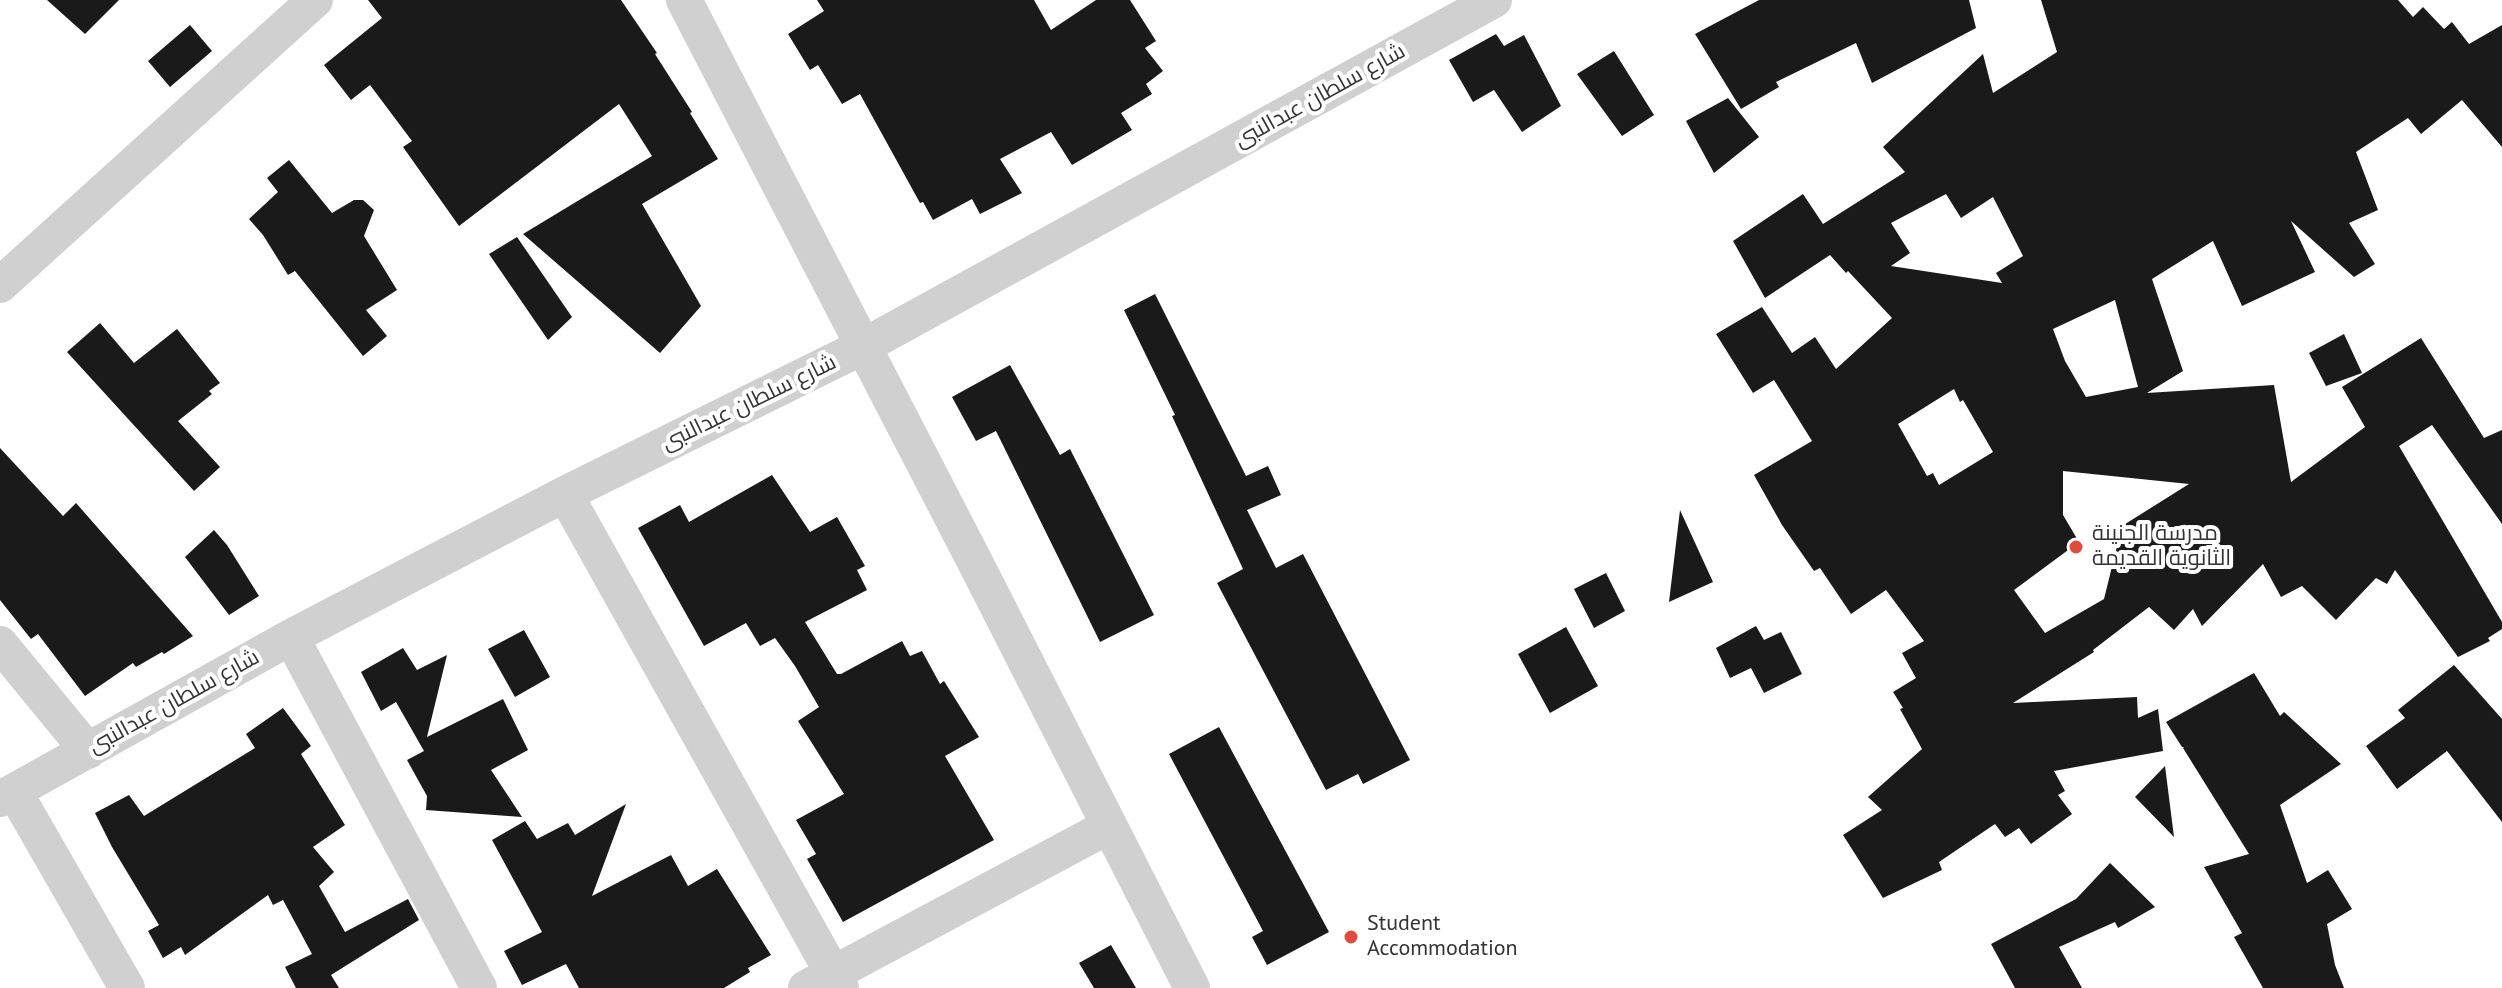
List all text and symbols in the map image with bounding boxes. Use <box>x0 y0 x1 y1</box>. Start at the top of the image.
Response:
street label: شارع سلطان عبدالنبى <box>1230 38 1410 154</box>
street label: شارع سلطان عبدالنبى <box>657 349 841 457</box>
place label: مدرسة الجنينة الثانوية القديمة <box>2092 521 2231 572</box>
marker: مدرسة الجنينة الثانوية القديمة <box>2067 538 2085 556</box>
street label: شارع سلطان عبدالنبى <box>84 644 264 760</box>
place label: Student Accommodation <box>1367 911 1518 962</box>
marker: Student Accommodation <box>1342 928 1360 946</box>

